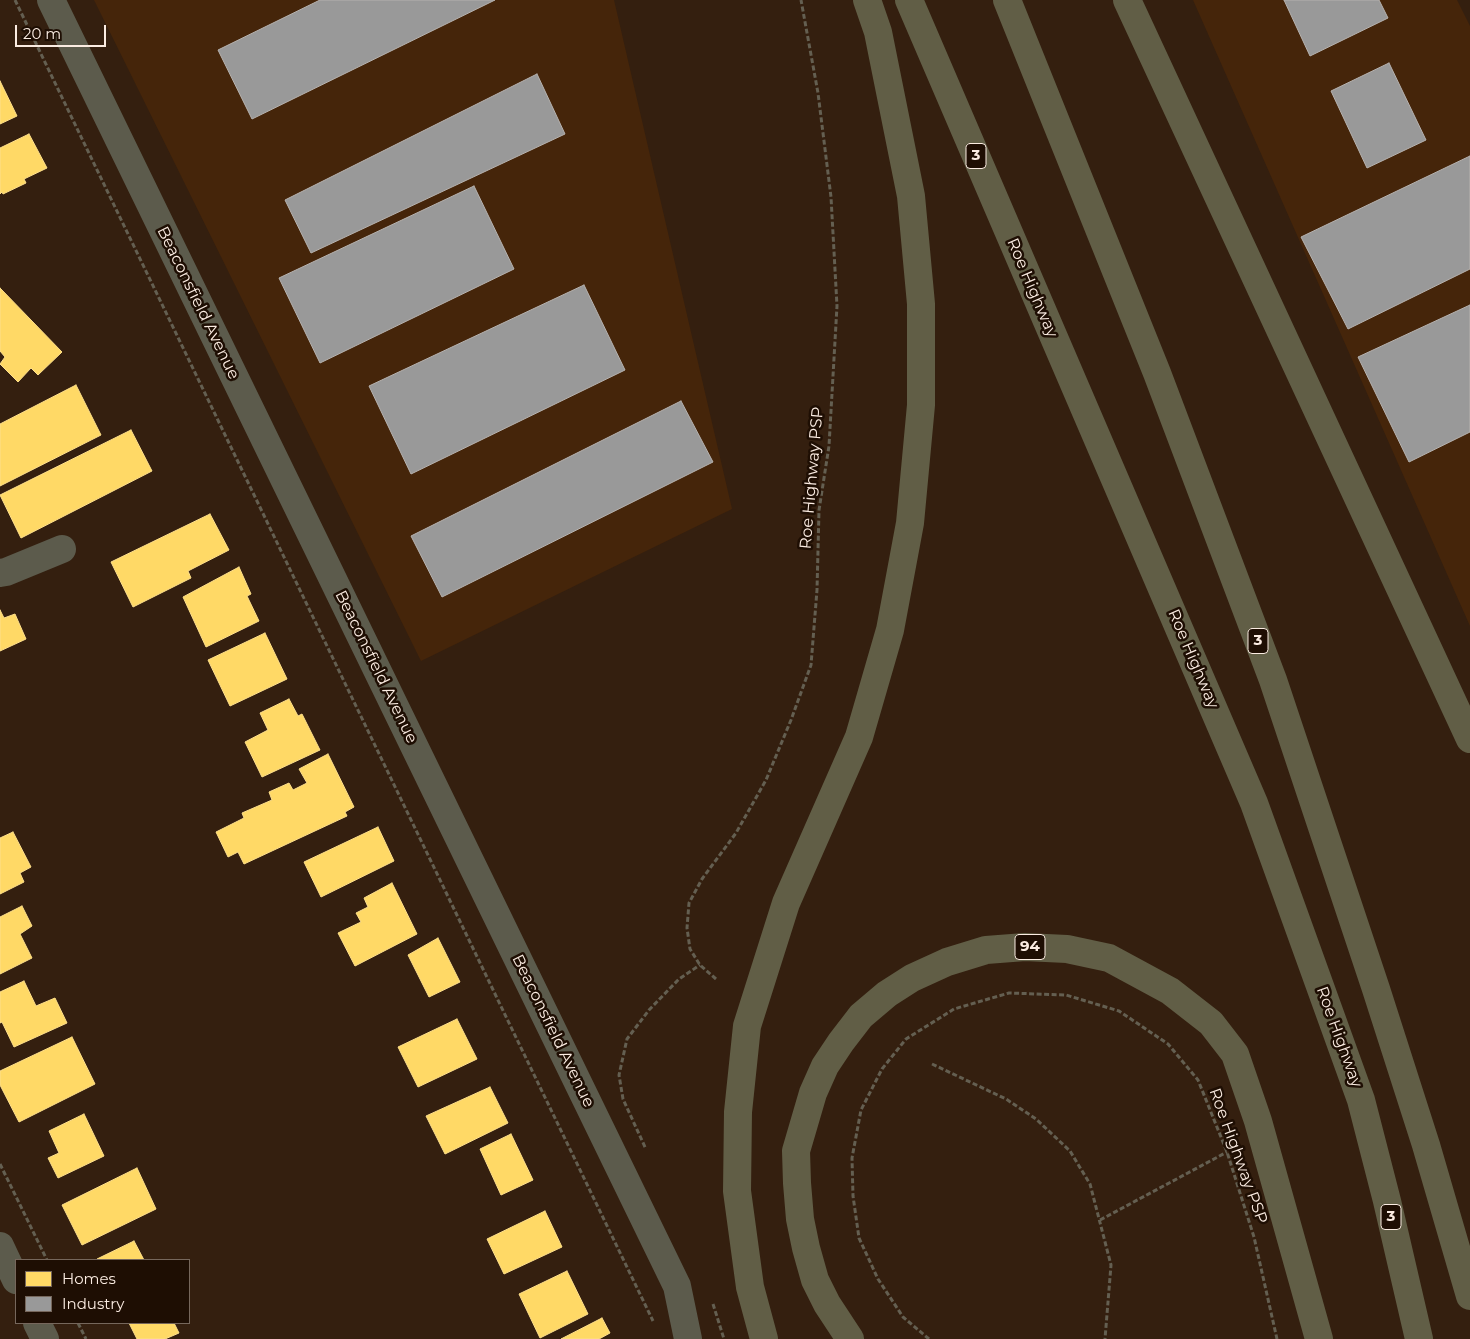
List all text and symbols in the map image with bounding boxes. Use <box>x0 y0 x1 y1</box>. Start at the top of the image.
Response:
scale bar <box>18 15 109 47</box>
text: 20 m <box>23 24 61 43</box>
road number: 3 <box>966 144 986 168</box>
street label: Beaconsfield Avenue <box>153 223 243 383</box>
street label: Roe Highway <box>1002 235 1062 341</box>
street label: Roe Highway PSP <box>796 406 828 550</box>
street label: Beaconsfield Avenue <box>331 587 421 747</box>
street label: Roe Highway <box>1163 606 1223 712</box>
road number: 3 <box>1248 628 1268 654</box>
road number: 94 <box>1015 934 1045 960</box>
street label: Beaconsfield Avenue <box>508 951 598 1111</box>
street label: Roe Highway <box>1312 984 1366 1090</box>
street label: Roe Highway PSP <box>1205 1086 1271 1226</box>
road number: 3 <box>1381 1204 1401 1230</box>
legend <box>15 1259 190 1324</box>
text: Homes <box>62 1269 116 1288</box>
text: Industry <box>62 1294 124 1313</box>

